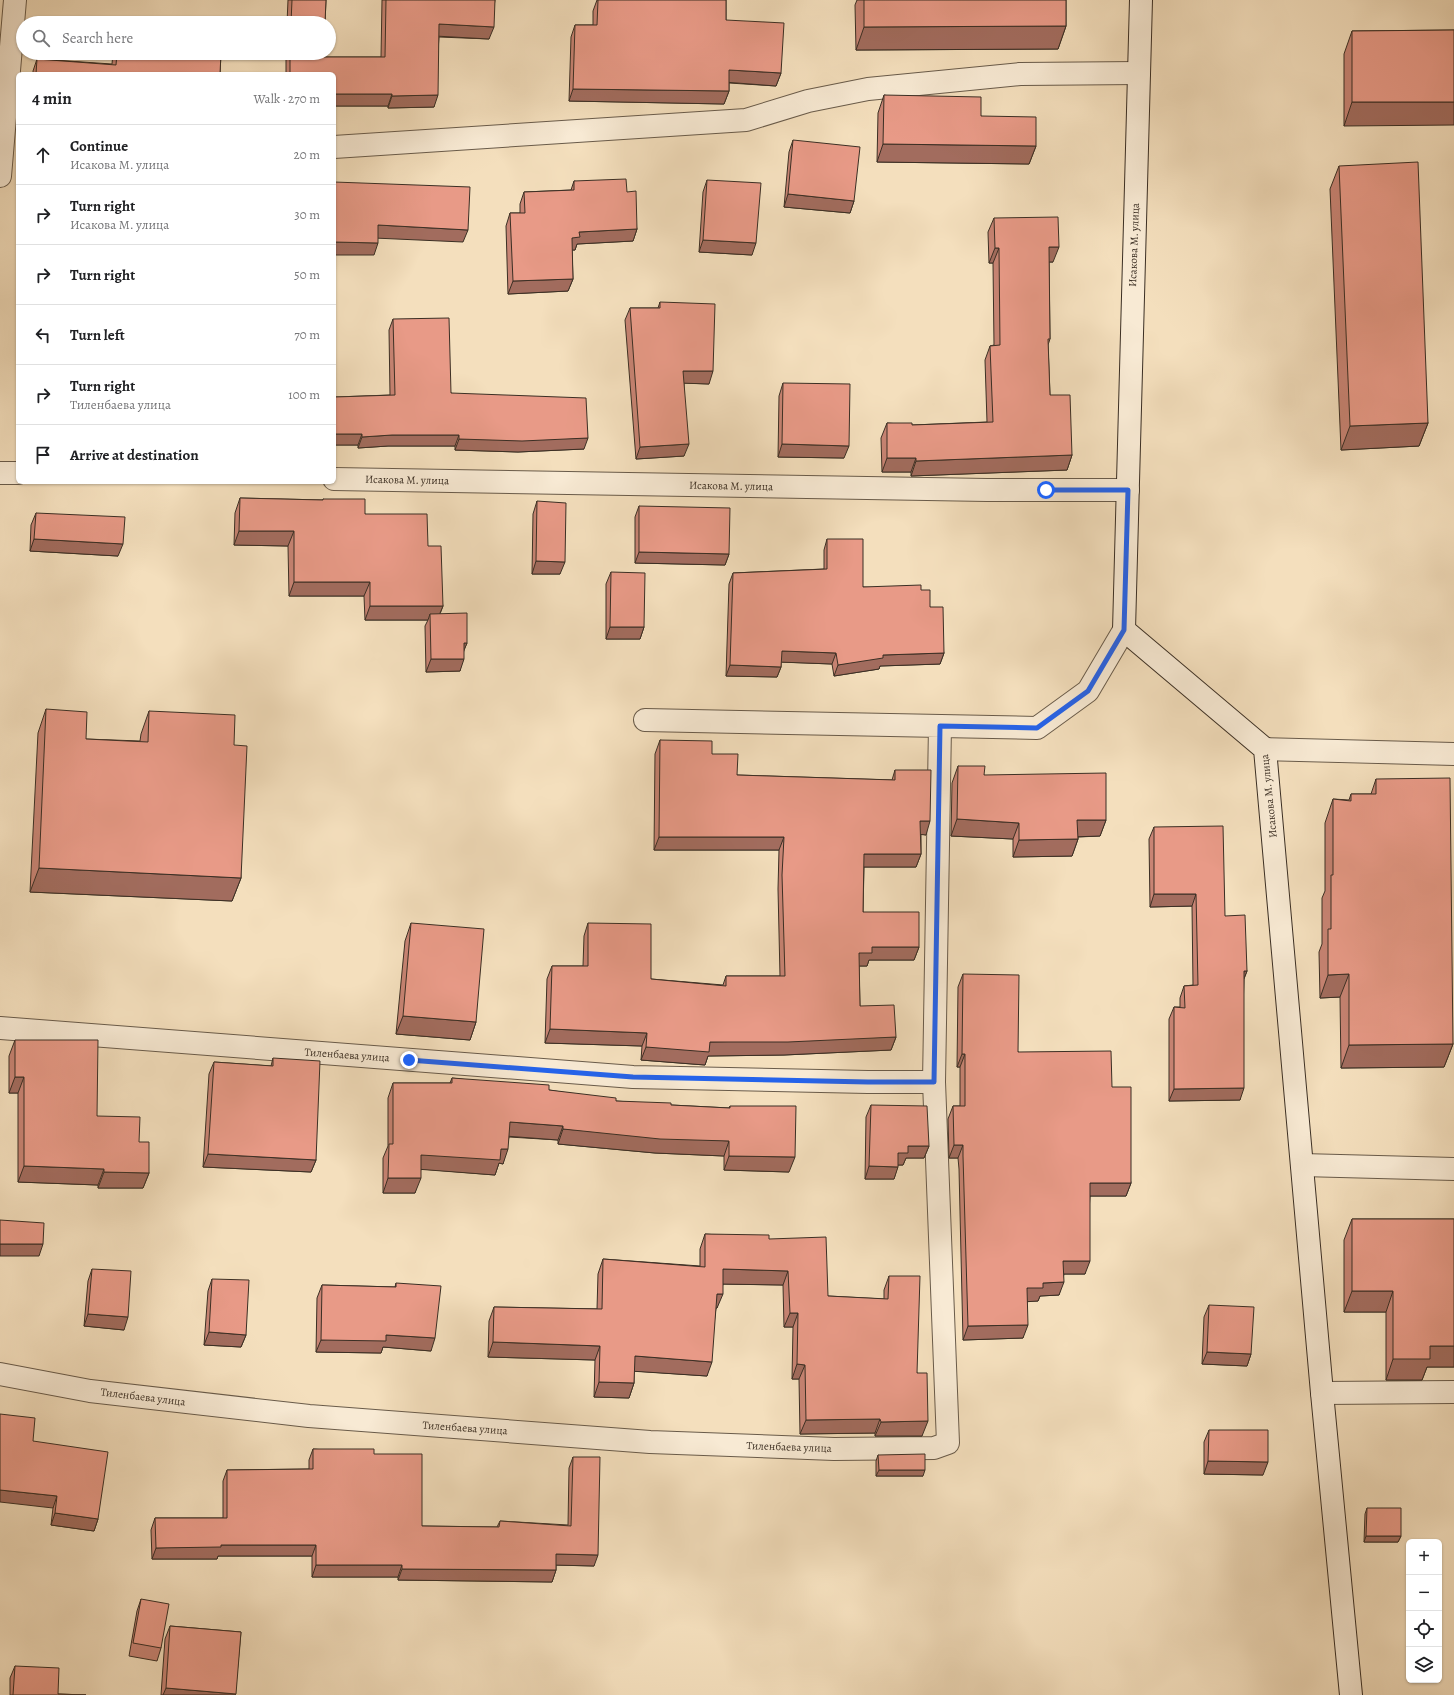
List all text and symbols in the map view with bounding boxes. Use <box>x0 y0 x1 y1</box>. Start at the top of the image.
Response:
search box <box>16 16 336 60</box>
icon: search <box>30 27 52 49</box>
text: Search here <box>62 28 133 48</box>
text: 4 min <box>32 87 72 110</box>
text: Walk · 270 m <box>254 90 320 107</box>
text: Continue <box>70 136 128 156</box>
icon: ahead <box>32 144 54 166</box>
text: 20 m <box>294 146 320 163</box>
text: Исакова М. улица <box>70 156 169 173</box>
text: Turn right <box>70 196 135 216</box>
street label: Исакова М. улица <box>1125 202 1143 287</box>
icon: right <box>32 204 54 226</box>
text: 30 m <box>294 206 320 223</box>
text: Исакова М. улица <box>70 216 169 233</box>
icon: right <box>32 264 54 286</box>
text: Turn right <box>70 265 135 285</box>
text: 50 m <box>294 266 320 283</box>
icon: left <box>32 324 54 346</box>
text: Turn left <box>70 325 125 345</box>
text: 70 m <box>294 326 320 343</box>
text: Turn right <box>70 376 135 396</box>
icon: right <box>32 384 54 406</box>
text: 100 m <box>288 386 320 403</box>
text: Тиленбаева улица <box>70 396 171 413</box>
icon: arrive <box>32 444 54 466</box>
text: Arrive at destination <box>70 445 199 465</box>
street label: Исакова М. улица <box>365 472 450 488</box>
street label: Исакова М. улица <box>689 478 774 494</box>
route start <box>1037 481 1055 499</box>
street label: Исакова М. улица <box>1257 753 1281 839</box>
street label: Тиленбаева улица <box>304 1045 391 1066</box>
route end <box>400 1051 418 1069</box>
street label: Тиленбаева улица <box>100 1384 187 1410</box>
street label: Тиленбаева улица <box>422 1418 509 1439</box>
street label: Тиленбаева улица <box>746 1438 833 1456</box>
map controls <box>1406 1539 1442 1683</box>
button: + <box>1406 1539 1442 1575</box>
button: − <box>1406 1575 1442 1611</box>
button: locate <box>1406 1611 1442 1647</box>
button: layers <box>1406 1647 1442 1683</box>

